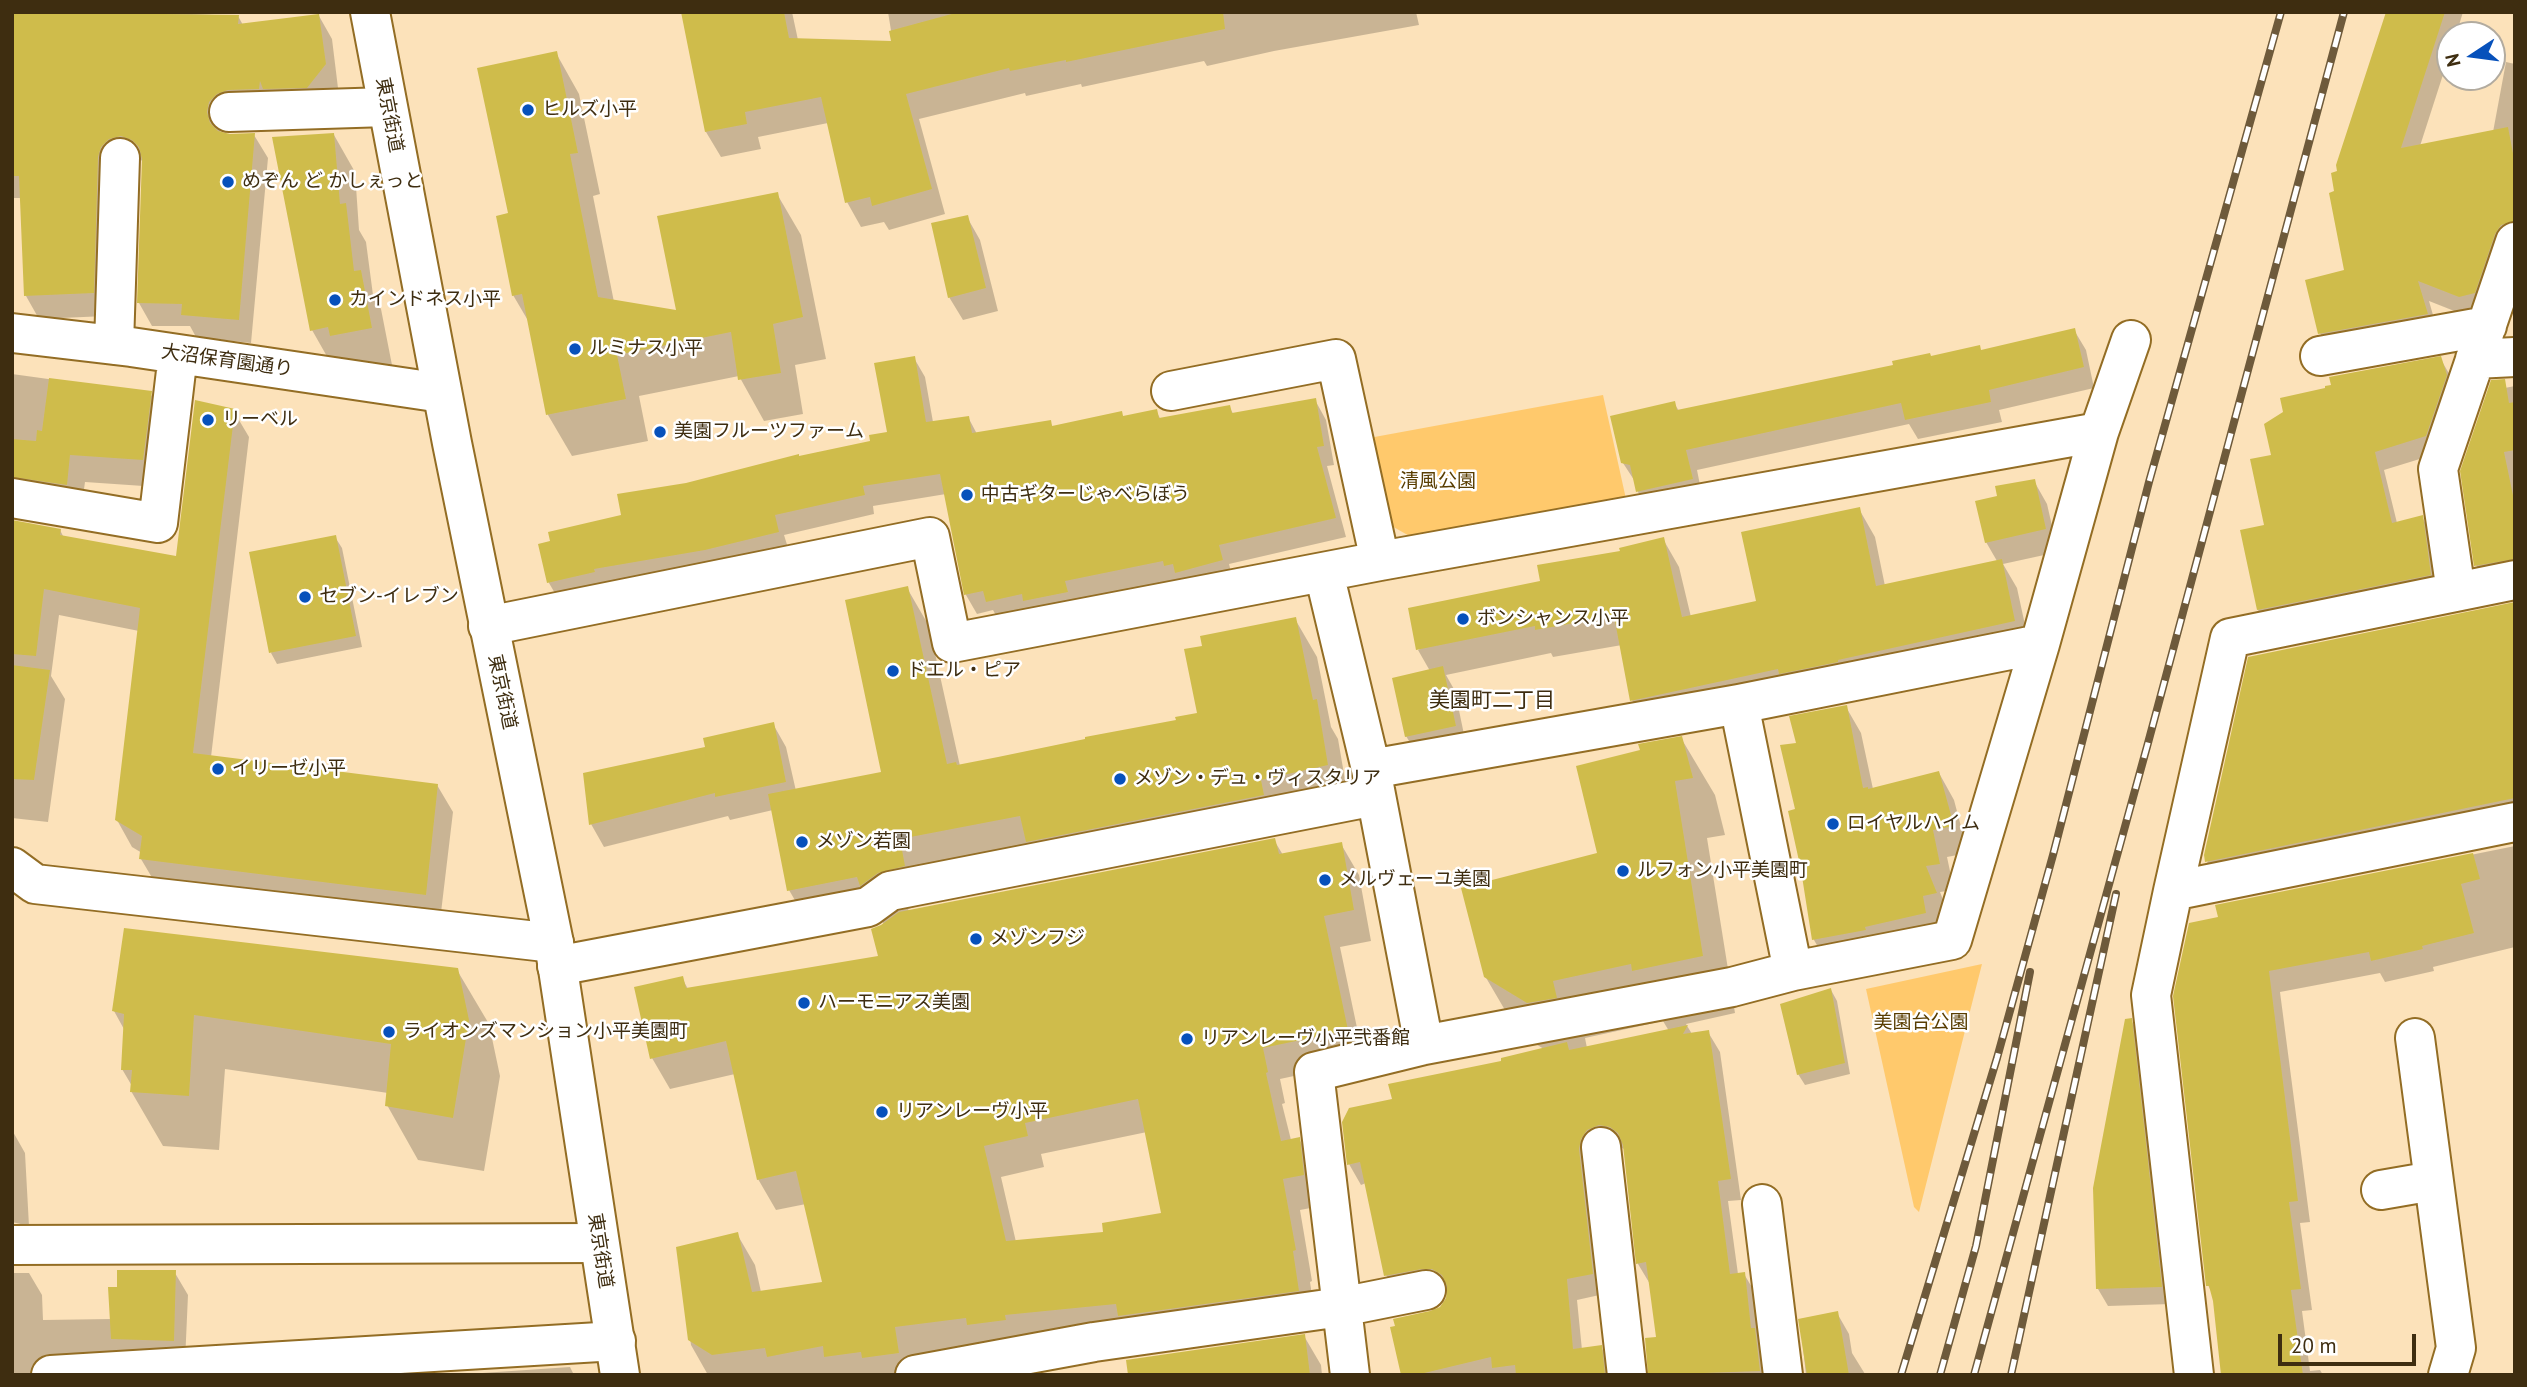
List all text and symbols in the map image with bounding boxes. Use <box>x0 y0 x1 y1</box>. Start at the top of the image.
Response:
north arrow <box>2436 21 2506 91</box>
text: N <box>2439 52 2466 69</box>
street label: 東京街道 <box>371 76 407 154</box>
place label: ヒルズ小平 <box>542 99 637 121</box>
marker: ヒルズ小平 <box>520 102 536 118</box>
place label: めぞん ど かしぇっと <box>242 171 423 193</box>
marker: めぞん ど かしぇっと <box>220 174 236 190</box>
place label: カインドネス小平 <box>349 289 501 311</box>
marker: カインドネス小平 <box>327 292 343 308</box>
place label: ルミナス小平 <box>589 338 703 360</box>
street label: 大沼保育園通り <box>160 340 294 382</box>
marker: ルミナス小平 <box>567 341 583 357</box>
place label: リーベル <box>222 409 298 431</box>
marker: リーベル <box>200 412 216 428</box>
place label: 美園フルーツファーム <box>674 421 864 443</box>
marker: 美園フルーツファーム <box>652 424 668 440</box>
park label: 清風公園 <box>1400 471 1476 493</box>
place label: 中古ギターじゃべらぼう <box>981 484 1190 506</box>
marker: 中古ギターじゃべらぼう <box>959 487 975 503</box>
place label: セブン-イレブン <box>319 586 459 608</box>
marker: セブン-イレブン <box>297 589 313 605</box>
place label: ボンシャンス小平 <box>1477 608 1629 630</box>
marker: ボンシャンス小平 <box>1455 611 1471 627</box>
street label: 東京街道 <box>483 652 521 732</box>
place label: ドエル・ピア <box>907 660 1021 682</box>
marker: ドエル・ピア <box>885 663 901 679</box>
district label: 美園町二丁目 <box>1429 688 1555 714</box>
place label: イリーゼ小平 <box>232 758 346 780</box>
marker: イリーゼ小平 <box>210 761 226 777</box>
place label: メゾン・デュ・ヴィスタリア <box>1134 768 1381 790</box>
marker: メゾン・デュ・ヴィスタリア <box>1112 771 1128 787</box>
place label: ロイヤルハイム <box>1847 813 1980 835</box>
marker: ロイヤルハイム <box>1825 816 1841 832</box>
place label: メゾン若園 <box>816 831 911 853</box>
marker: メゾン若園 <box>794 834 810 850</box>
place label: ルフォン小平美園町 <box>1637 860 1808 882</box>
marker: ルフォン小平美園町 <box>1615 863 1631 879</box>
place label: メルヴェーユ美園 <box>1339 869 1491 891</box>
marker: メルヴェーユ美園 <box>1317 872 1333 888</box>
place label: メゾンフジ <box>990 928 1085 950</box>
marker: メゾンフジ <box>968 931 984 947</box>
place label: ハーモニアス美園 <box>818 992 970 1014</box>
marker: ハーモニアス美園 <box>796 995 812 1011</box>
park label: 美園台公園 <box>1874 1012 1968 1034</box>
place label: ライオンズマンション小平美園町 <box>403 1021 688 1043</box>
marker: ライオンズマンション小平美園町 <box>381 1024 397 1040</box>
place label: リアンレーヴ小平弐番館 <box>1201 1028 1410 1050</box>
marker: リアンレーヴ小平弐番館 <box>1179 1031 1195 1047</box>
place label: リアンレーヴ小平 <box>896 1101 1048 1123</box>
marker: リアンレーヴ小平 <box>874 1104 890 1120</box>
street label: 東京街道 <box>583 1212 617 1290</box>
scale bar <box>2282 1320 2420 1364</box>
text: 20 m <box>2291 1332 2337 1359</box>

